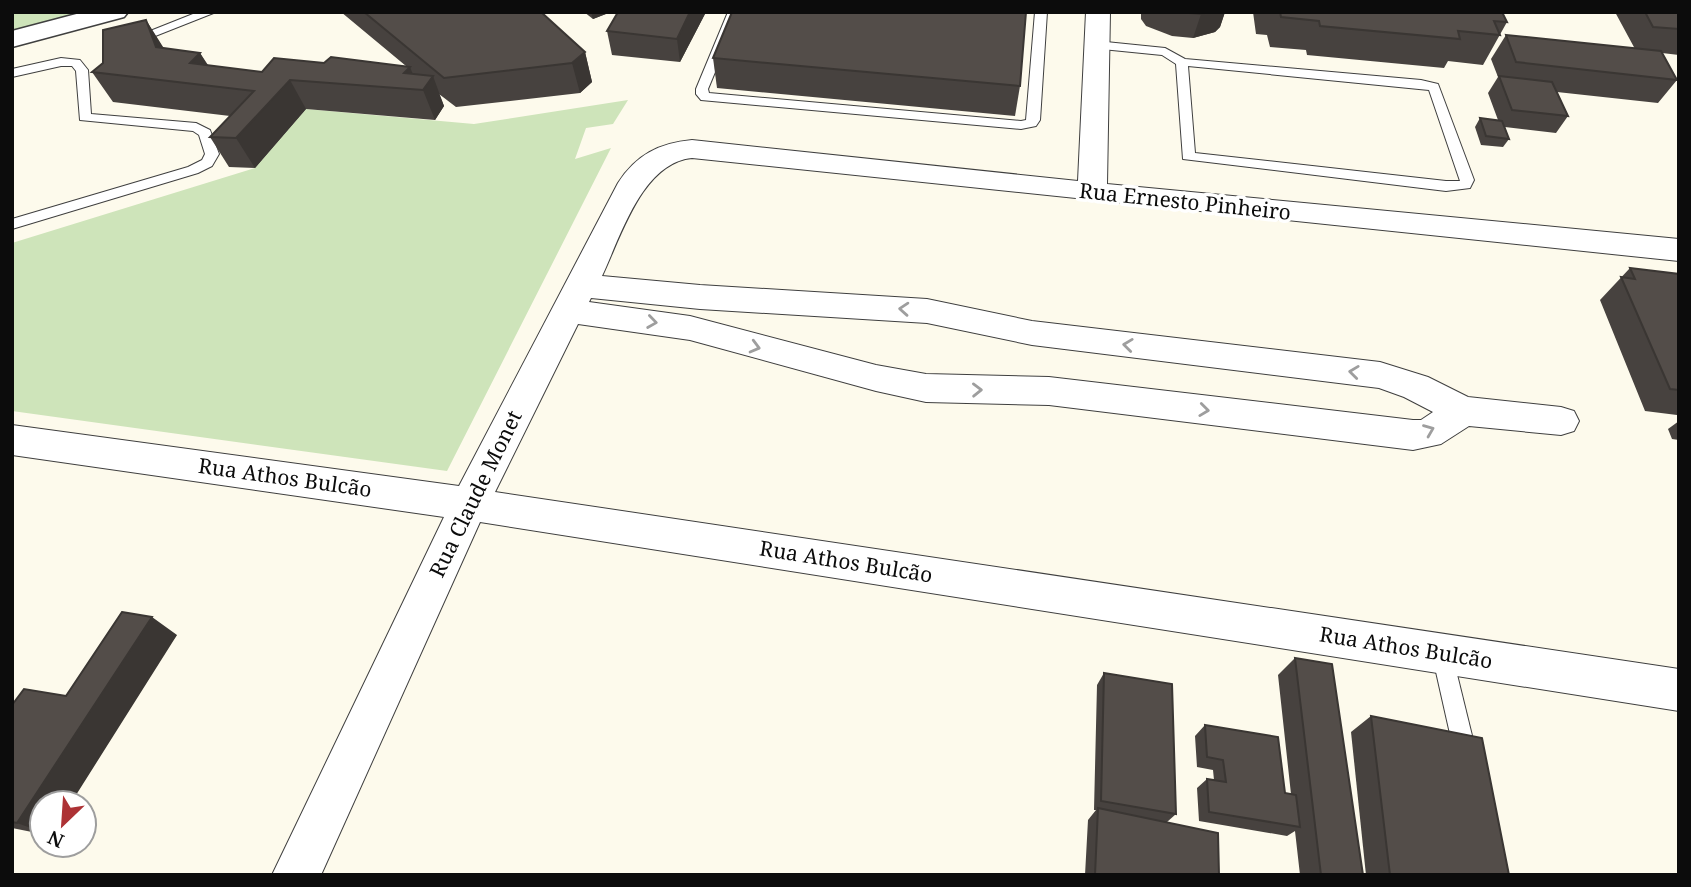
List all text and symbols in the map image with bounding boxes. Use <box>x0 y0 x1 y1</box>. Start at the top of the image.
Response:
street label: Rua Ernesto Pinheiro <box>1078 176 1292 226</box>
one-way arrow <box>898 302 909 317</box>
one-way arrow <box>646 315 658 330</box>
one-way arrow <box>1122 337 1134 352</box>
one-way arrow <box>749 339 761 353</box>
one-way arrow <box>1348 365 1360 380</box>
one-way arrow <box>972 383 983 398</box>
one-way arrow <box>1198 402 1210 417</box>
street label: Rua Claude Monet <box>423 405 528 582</box>
one-way arrow <box>1422 425 1434 439</box>
street label: Rua Athos Bulcão <box>197 451 374 503</box>
street label: Rua Athos Bulcão <box>758 534 935 589</box>
street label: Rua Athos Bulcão <box>1318 620 1495 675</box>
north arrow <box>28 789 98 859</box>
text: N <box>44 824 68 854</box>

